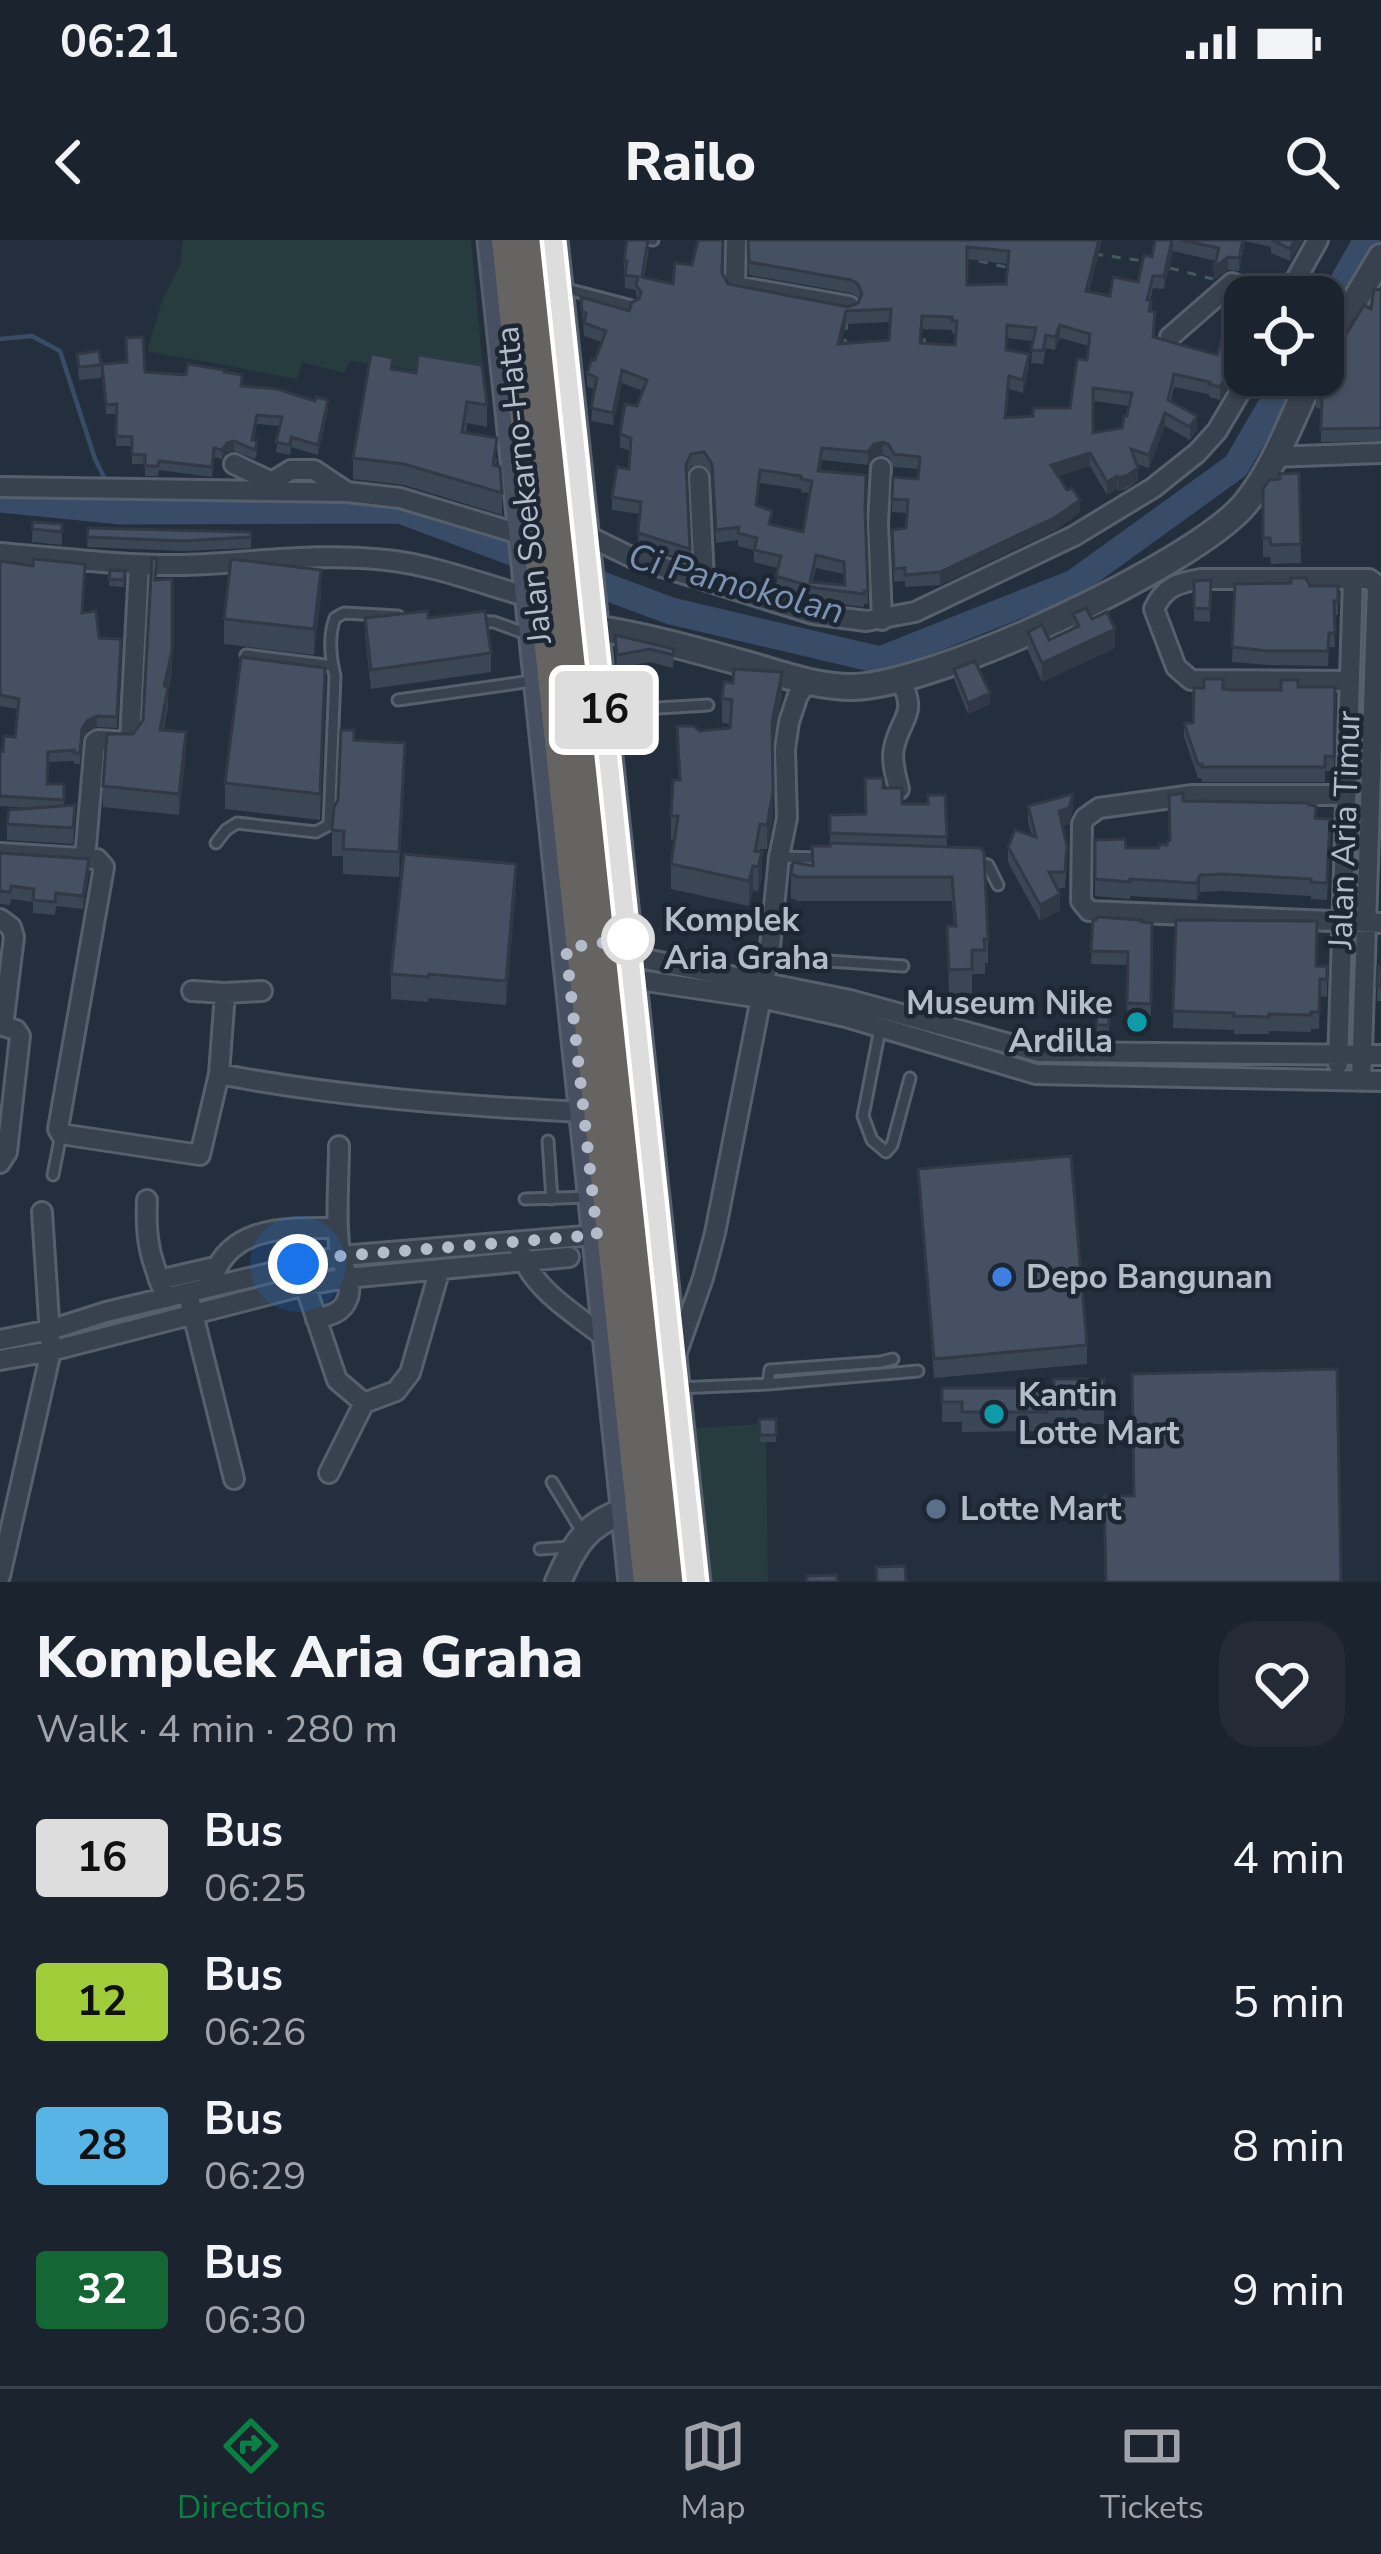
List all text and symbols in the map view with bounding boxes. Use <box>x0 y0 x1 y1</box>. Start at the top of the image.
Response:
text: 06:21 <box>60 12 179 73</box>
text: Railo <box>625 125 756 199</box>
icon: back <box>36 129 102 195</box>
icon: search <box>1279 129 1345 195</box>
map controls <box>1224 276 1344 396</box>
button: locate <box>1224 276 1344 396</box>
street label: Jalan Soekarno-Hatta <box>485 324 563 647</box>
water label: Ci Pamokolan <box>623 532 849 636</box>
line badge: 16 <box>550 671 658 749</box>
text: 16 <box>579 681 629 738</box>
street label: Jalan Aria Timur <box>1318 710 1372 951</box>
place label: Komplek Aria Graha <box>664 898 829 981</box>
marker: Komplek Aria Graha <box>603 914 653 964</box>
place label: Museum Nike Ardilla <box>906 981 1113 1064</box>
marker: Museum Nike Ardilla <box>1124 1009 1150 1035</box>
your location <box>268 1234 328 1294</box>
place label: Depo Bangunan <box>1026 1255 1273 1300</box>
marker: Depo Bangunan <box>989 1264 1015 1290</box>
place label: Kantin Lotte Mart <box>1018 1373 1180 1456</box>
marker: Kantin Lotte Mart <box>981 1401 1007 1427</box>
place label: Lotte Mart <box>960 1487 1122 1532</box>
marker: Lotte Mart <box>923 1496 949 1522</box>
text: Komplek Aria Graha <box>36 1619 583 1697</box>
button: heart <box>1219 1621 1345 1747</box>
text: Walk · 4 min · 280 m <box>36 1703 398 1756</box>
text: Bus <box>204 1801 283 1862</box>
text: 4 min <box>1232 1828 1345 1889</box>
text: 16 <box>77 1829 127 1886</box>
text: 06:25 <box>204 1862 307 1915</box>
text: Bus <box>204 1945 283 2006</box>
text: 5 min <box>1232 1972 1345 2033</box>
text: 12 <box>77 1973 127 2030</box>
text: 06:26 <box>204 2006 307 2059</box>
text: Bus <box>204 2089 283 2150</box>
text: 8 min <box>1232 2116 1345 2177</box>
text: 28 <box>77 2117 127 2174</box>
text: 06:29 <box>204 2150 307 2203</box>
text: Bus <box>204 2233 283 2294</box>
text: 9 min <box>1232 2260 1345 2321</box>
text: 32 <box>77 2261 127 2318</box>
text: 06:30 <box>204 2294 307 2347</box>
tab: Directions <box>177 2413 326 2530</box>
tab: Map <box>680 2413 746 2530</box>
tab: Tickets <box>1100 2413 1204 2530</box>

